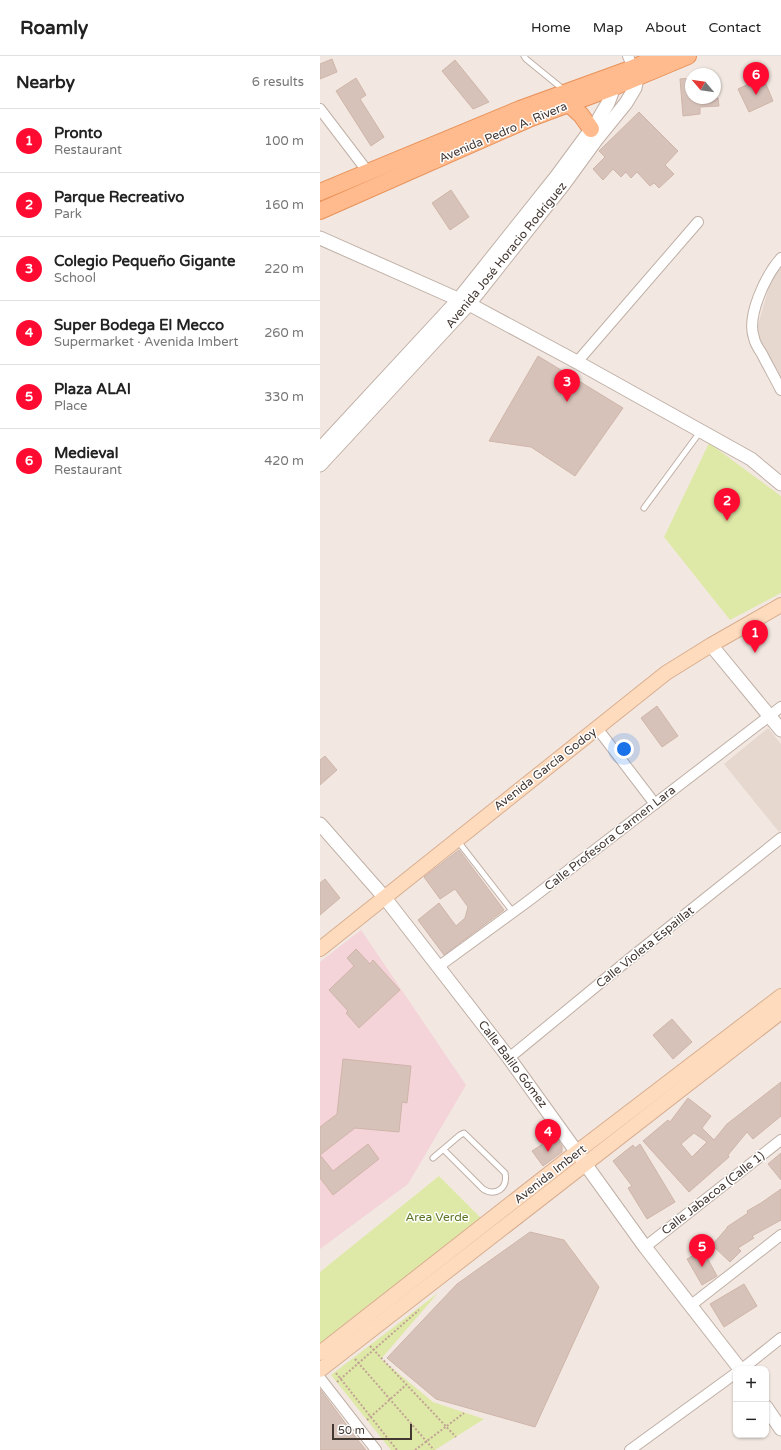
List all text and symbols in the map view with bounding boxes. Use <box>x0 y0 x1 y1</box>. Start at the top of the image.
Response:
text: Roamly <box>20 17 88 39</box>
text: Home <box>531 19 571 36</box>
text: Map <box>593 19 623 36</box>
text: About <box>645 19 687 36</box>
text: Contact <box>709 19 761 36</box>
pin: 6 <box>743 62 769 95</box>
north arrow <box>685 68 721 104</box>
text: Nearby <box>16 72 75 93</box>
text: 6 results <box>252 74 304 90</box>
street label: Avenida Pedro A. Rivera <box>437 99 569 165</box>
text: Pronto <box>54 124 102 142</box>
text: 1 <box>25 133 33 149</box>
text: 100 m <box>264 133 304 149</box>
text: Restaurant <box>54 142 122 158</box>
street label: Avenida José Horacio Rodríguez <box>443 179 569 331</box>
text: Parque Recreativo <box>54 188 185 206</box>
text: 2 <box>25 197 33 213</box>
text: 160 m <box>264 197 304 213</box>
text: Park <box>54 206 82 222</box>
text: Colegio Pequeño Gigante <box>54 252 235 270</box>
text: 3 <box>25 261 33 277</box>
text: 220 m <box>264 261 304 277</box>
text: School <box>54 270 96 286</box>
text: Super Bodega El Mecco <box>54 316 224 334</box>
text: 4 <box>25 325 33 341</box>
text: 260 m <box>264 325 304 341</box>
text: Supermarket · Avenida Imbert <box>54 334 238 350</box>
pin: 3 <box>554 369 580 402</box>
text: Plaza ALAI <box>54 380 131 398</box>
text: 5 <box>25 389 33 405</box>
text: 330 m <box>264 389 304 405</box>
text: Place <box>54 398 87 414</box>
text: Medieval <box>54 444 118 462</box>
text: 6 <box>25 453 33 469</box>
text: 420 m <box>264 453 304 469</box>
text: Restaurant <box>54 462 122 478</box>
pin: 2 <box>714 488 740 521</box>
pin: 1 <box>742 620 768 653</box>
street label: Avenida García Godoy <box>491 724 600 813</box>
your location <box>614 739 634 759</box>
street label: Calle Profesora Carmen Lara <box>542 783 678 893</box>
street label: Calle Violeta Espaillat <box>593 903 697 991</box>
street label: Calle Balilo Gómez <box>476 1018 550 1110</box>
pin: 4 <box>535 1119 561 1152</box>
street label: Avenida Imbert <box>511 1141 589 1206</box>
street label: Calle Jabacoa (Calle 1) <box>659 1148 767 1238</box>
park label: Area Verde <box>405 1210 469 1224</box>
pin: 5 <box>689 1234 715 1267</box>
map controls <box>733 1366 769 1438</box>
button: + <box>733 1366 769 1402</box>
button: − <box>733 1402 769 1438</box>
scale bar <box>332 1422 412 1441</box>
text: 50 m <box>338 1424 365 1437</box>

